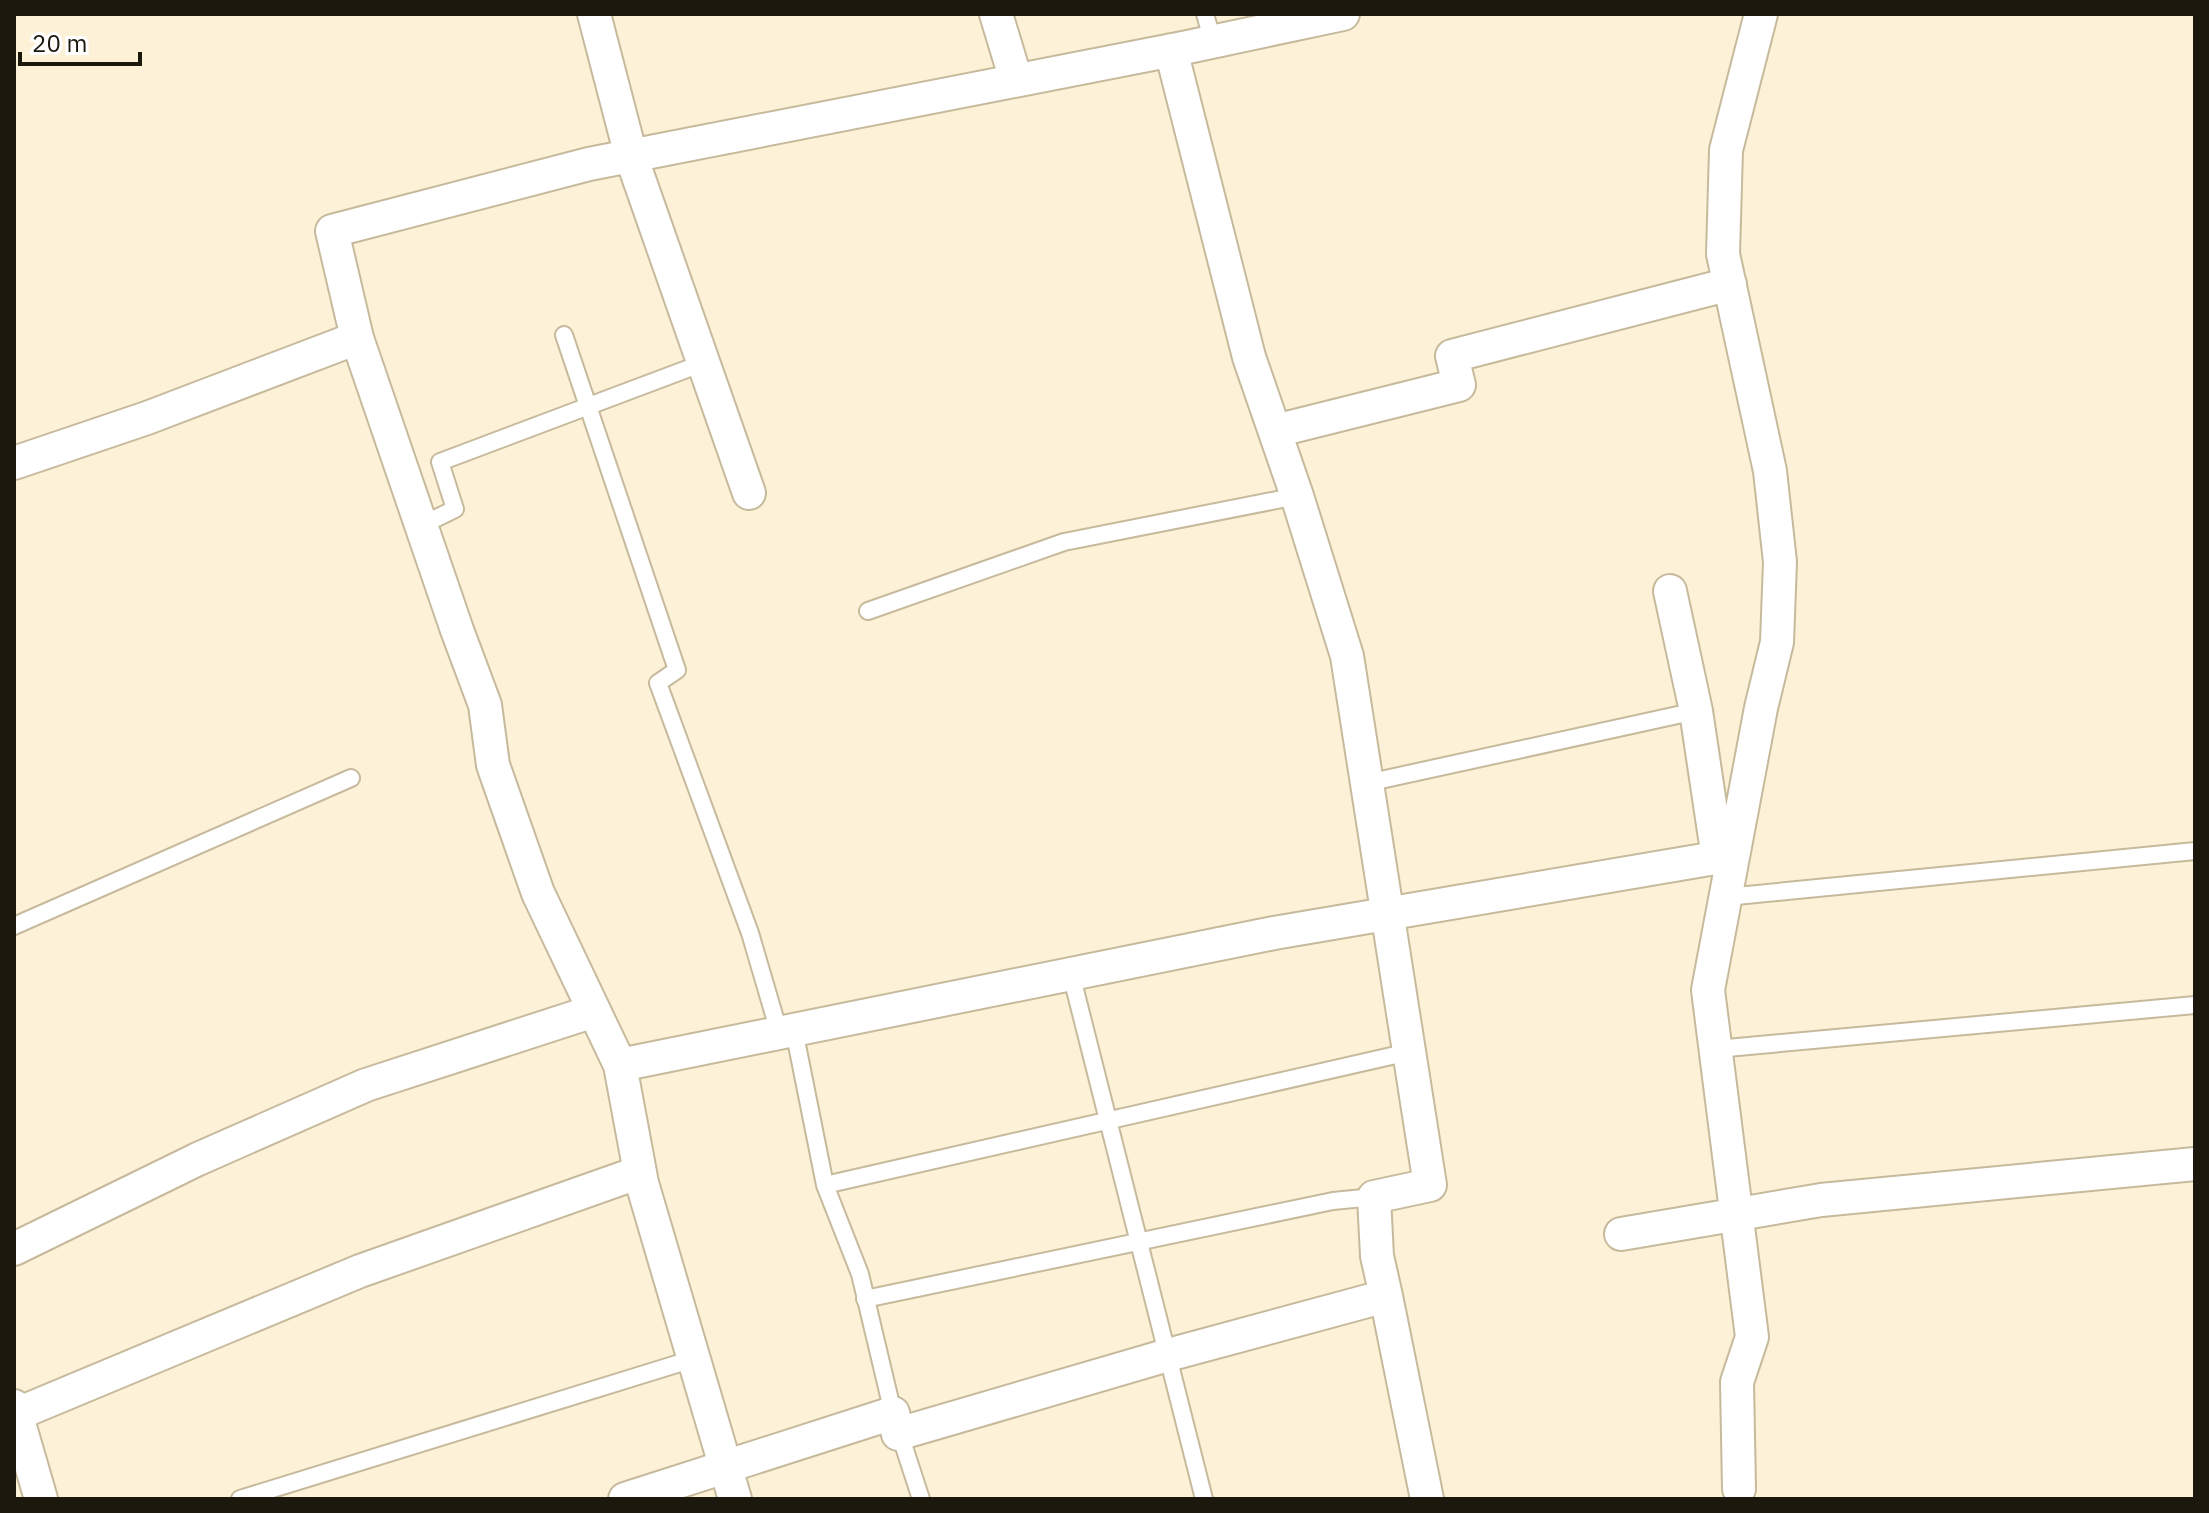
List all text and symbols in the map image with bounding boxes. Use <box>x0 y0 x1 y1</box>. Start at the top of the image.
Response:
scale bar <box>20 16 140 66</box>
text: 20 m <box>32 27 87 59</box>

